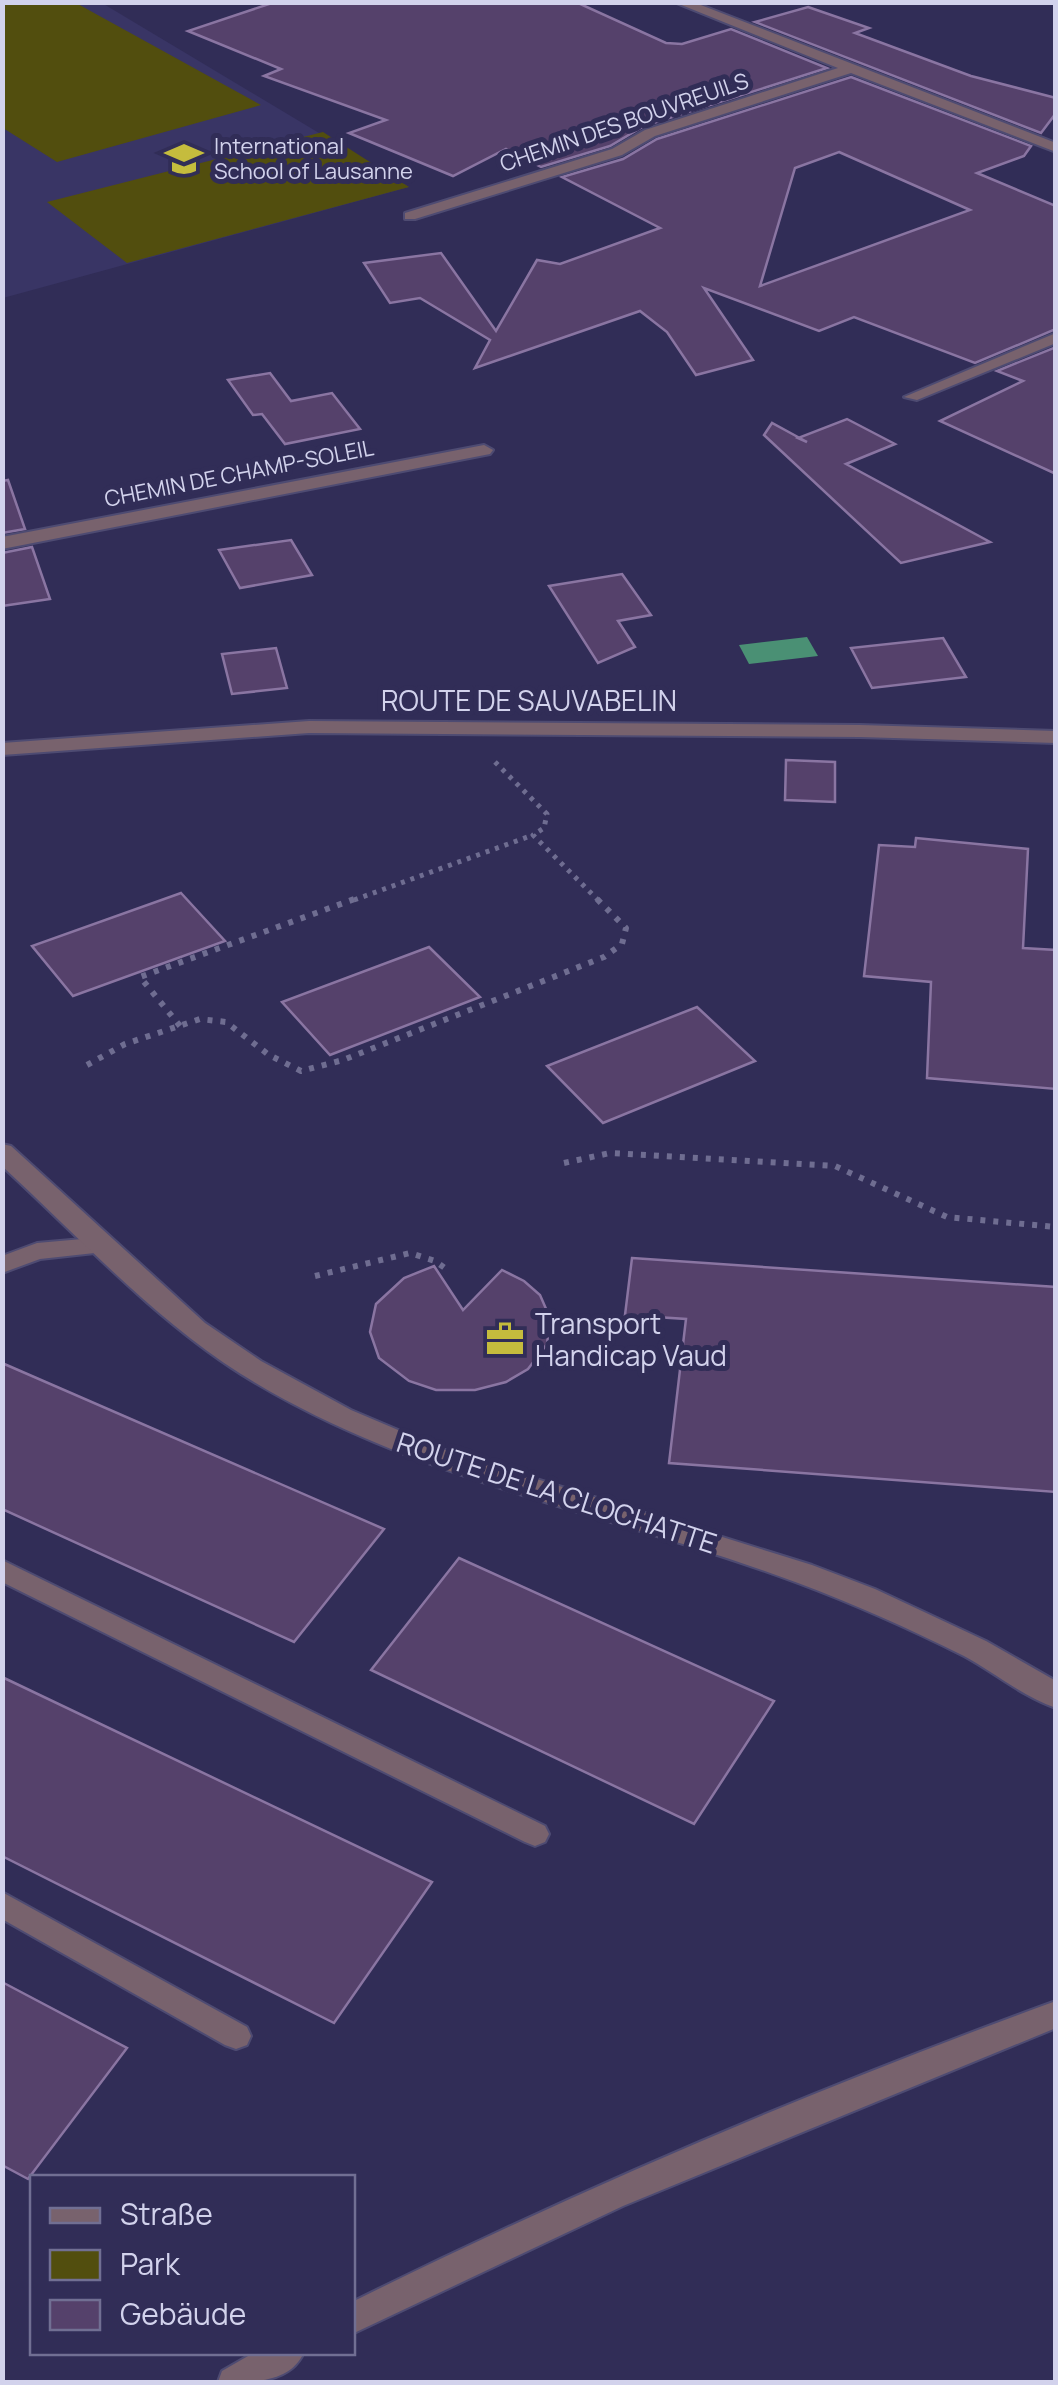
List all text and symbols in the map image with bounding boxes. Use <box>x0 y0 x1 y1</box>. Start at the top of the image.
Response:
street label: CHEMIN DES BOUVREUILS <box>496 65 752 179</box>
place label: International School of Lausanne <box>214 131 413 186</box>
school or university icon: International School of Lausanne <box>163 138 205 180</box>
street label: CHEMIN DE CHAMP-SOLEIL <box>102 432 376 514</box>
street label: ROUTE DE SAUVABELIN <box>381 681 677 719</box>
place label: Transport Handicap Vaud <box>535 1304 727 1374</box>
office icon: Transport Handicap Vaud <box>484 1318 526 1360</box>
street label: ROUTE DE LA CLOCHATTE <box>392 1422 722 1562</box>
legend <box>30 2175 355 2355</box>
text: Straße <box>120 2193 213 2234</box>
text: Park <box>120 2243 181 2284</box>
text: Gebäude <box>120 2293 246 2334</box>

